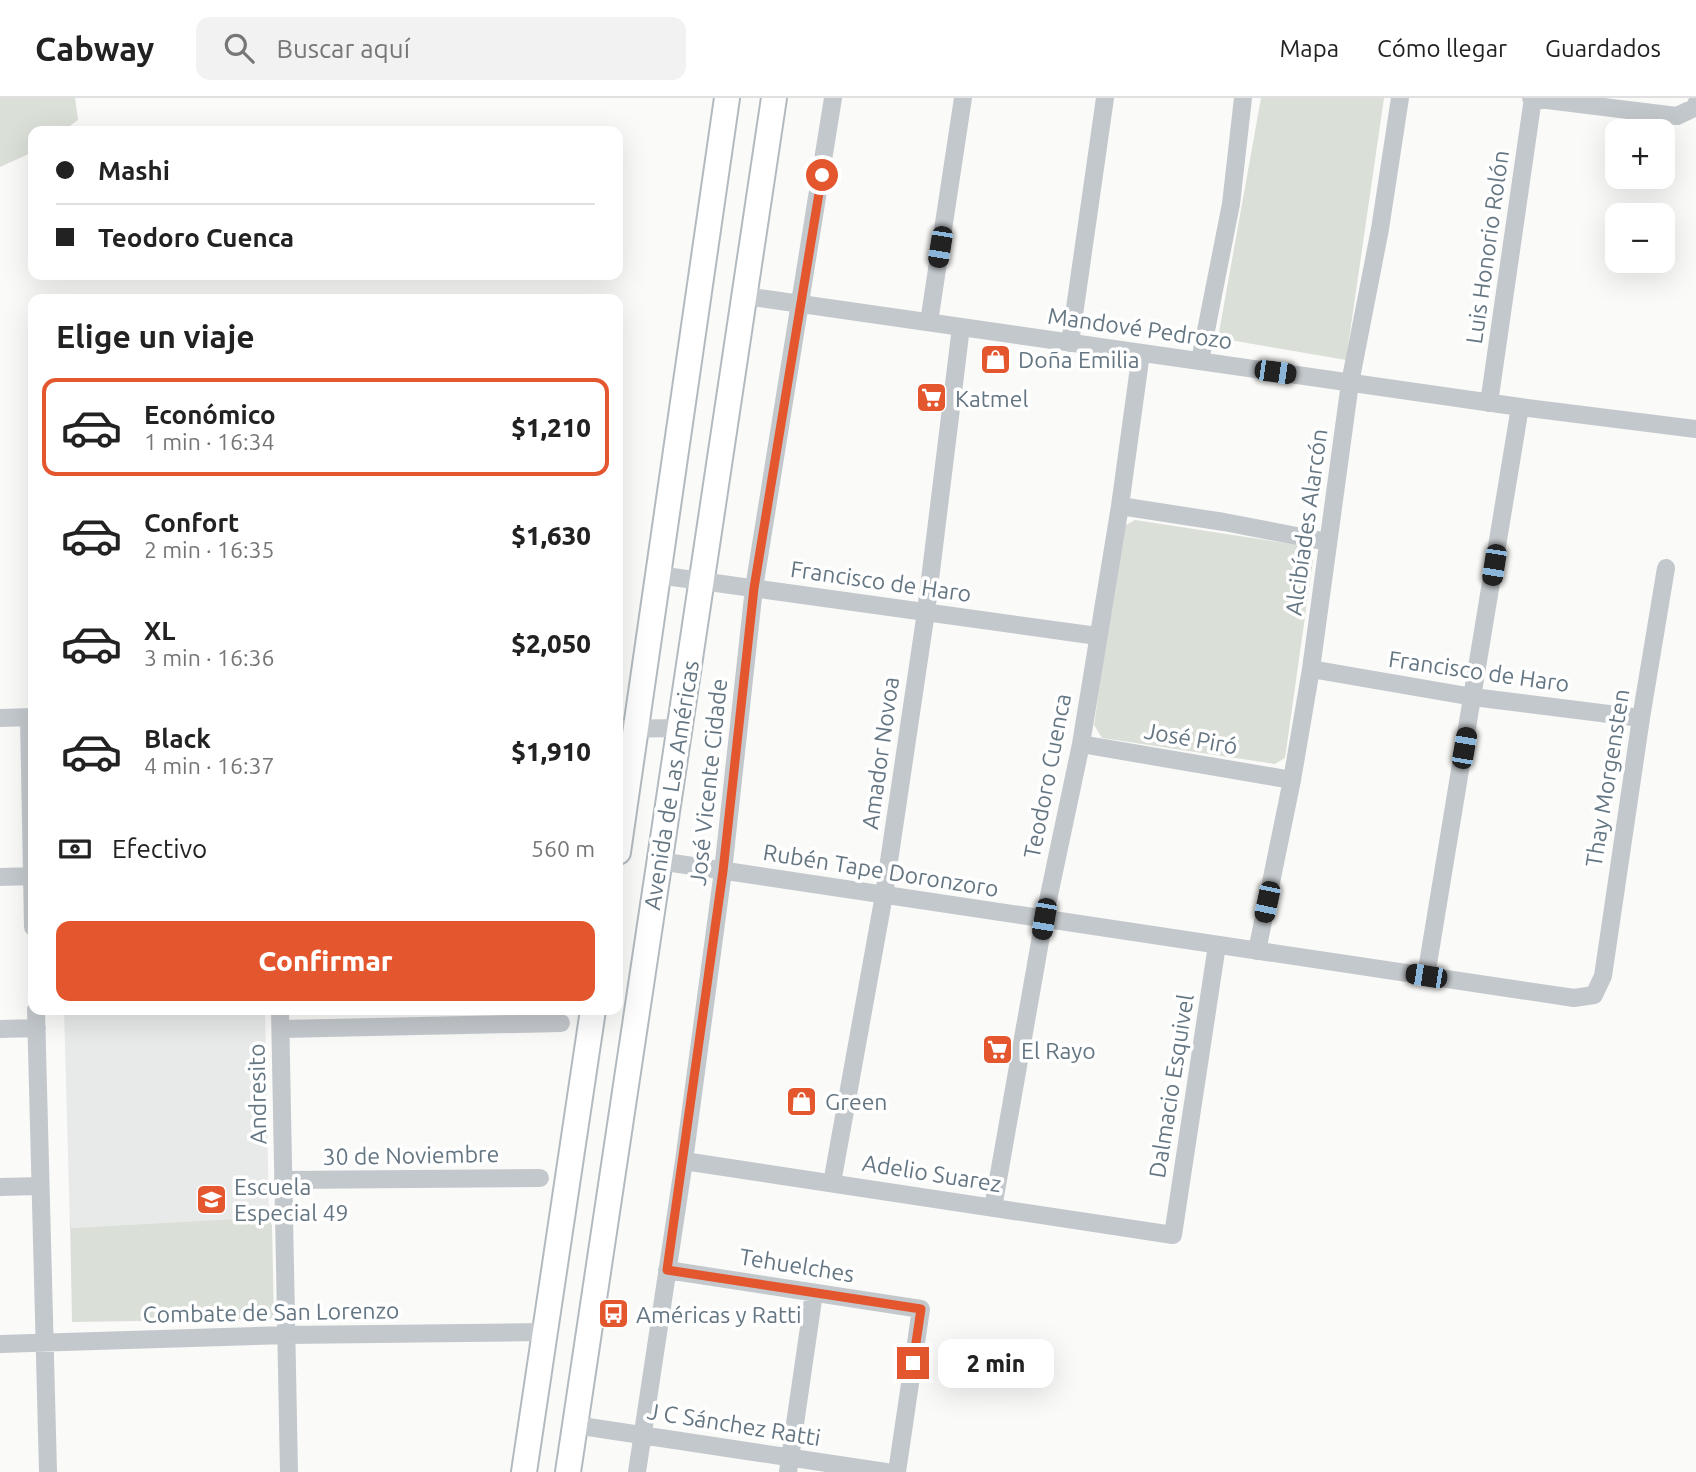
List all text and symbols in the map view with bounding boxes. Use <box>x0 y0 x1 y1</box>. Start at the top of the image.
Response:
search box <box>196 17 686 80</box>
icon: search <box>220 29 258 67</box>
text: Cabway <box>35 30 154 67</box>
text: Buscar aquí <box>276 34 410 63</box>
text: Mapa <box>1279 35 1339 62</box>
text: Cómo llegar <box>1377 35 1507 62</box>
text: Guardados <box>1545 35 1661 62</box>
map controls <box>1605 119 1675 273</box>
button: + <box>1605 119 1675 189</box>
street label: Luis Honorio Rolón <box>1461 149 1513 345</box>
text: Mashi <box>98 156 170 185</box>
route start <box>806 159 838 191</box>
button: − <box>1605 203 1675 273</box>
text: Teodoro Cuenca <box>98 223 294 252</box>
car <box>927 225 954 269</box>
street label: Mandové Pedrozo <box>1046 303 1234 353</box>
text: Elige un viaje <box>56 318 255 354</box>
shop icon: Doña Emilia <box>978 342 1012 376</box>
place label: Doña Emilia <box>1018 347 1140 372</box>
car <box>1253 359 1298 385</box>
supermarket icon: Katmel <box>915 381 949 415</box>
place label: Katmel <box>955 386 1028 411</box>
icon: car <box>60 396 123 459</box>
text: Económico <box>144 400 276 429</box>
text: $1,210 <box>511 413 591 442</box>
street label: Alcibíades Alarcón <box>1281 427 1331 617</box>
text: 1 min · 16:34 <box>144 429 275 454</box>
icon: car <box>60 504 123 567</box>
text: Confort <box>144 508 239 537</box>
text: $1,630 <box>511 521 591 550</box>
text: 2 min · 16:35 <box>144 537 275 562</box>
car <box>1481 543 1508 587</box>
street label: Francisco de Haro <box>789 556 973 606</box>
icon: car <box>60 612 123 675</box>
text: XL <box>144 616 175 645</box>
text: $2,050 <box>511 629 591 658</box>
text: 3 min · 16:36 <box>144 645 275 670</box>
street label: Francisco de Haro <box>1387 646 1571 696</box>
street label: Avenida de Las Américas <box>639 658 703 912</box>
street label: Amador Novoa <box>857 675 903 831</box>
street label: José Vicente Cidade <box>685 677 731 887</box>
street label: Thay Morgensten <box>1581 687 1633 869</box>
street label: Teodoro Cuenca <box>1019 691 1075 861</box>
street label: José Piró <box>1142 718 1240 758</box>
icon: car <box>60 720 123 783</box>
text: Black <box>144 724 211 753</box>
car <box>1451 725 1478 771</box>
text: $1,910 <box>511 737 591 766</box>
text: 4 min · 16:37 <box>144 753 275 778</box>
icon: cash <box>56 830 94 868</box>
text: Efectivo <box>112 834 207 863</box>
text: 560 m <box>531 836 595 861</box>
street label: Rubén Tape Doronzoro <box>761 839 1001 901</box>
car <box>1253 879 1282 925</box>
car <box>1031 896 1058 942</box>
button: Confirmar <box>56 921 595 1001</box>
car <box>1404 962 1449 990</box>
street label: Dalmacio Esquivel <box>1144 992 1198 1180</box>
supermarket icon: El Rayo <box>981 1033 1015 1067</box>
place label: El Rayo <box>1021 1038 1096 1063</box>
street label: Andresito <box>244 1043 270 1145</box>
shop icon: Green <box>785 1084 819 1118</box>
place label: Green <box>825 1089 887 1114</box>
street label: 30 de Noviembre <box>322 1141 500 1169</box>
street label: Adelio Suarez <box>861 1150 1003 1196</box>
place label: Escuela Especial 49 <box>234 1174 348 1225</box>
school or university icon: Escuela Especial 49 <box>194 1182 228 1216</box>
street label: Tehuelches <box>738 1244 856 1286</box>
street label: Combate de San Lorenzo <box>142 1297 400 1327</box>
bus stop icon: Américas y Ratti <box>596 1297 630 1331</box>
place label: Américas y Ratti <box>636 1302 802 1327</box>
callout: 2 min <box>937 1338 1053 1388</box>
route end <box>897 1347 929 1379</box>
text: 2 min <box>967 1351 1025 1376</box>
street label: J C Sánchez Ratti <box>646 1398 822 1450</box>

